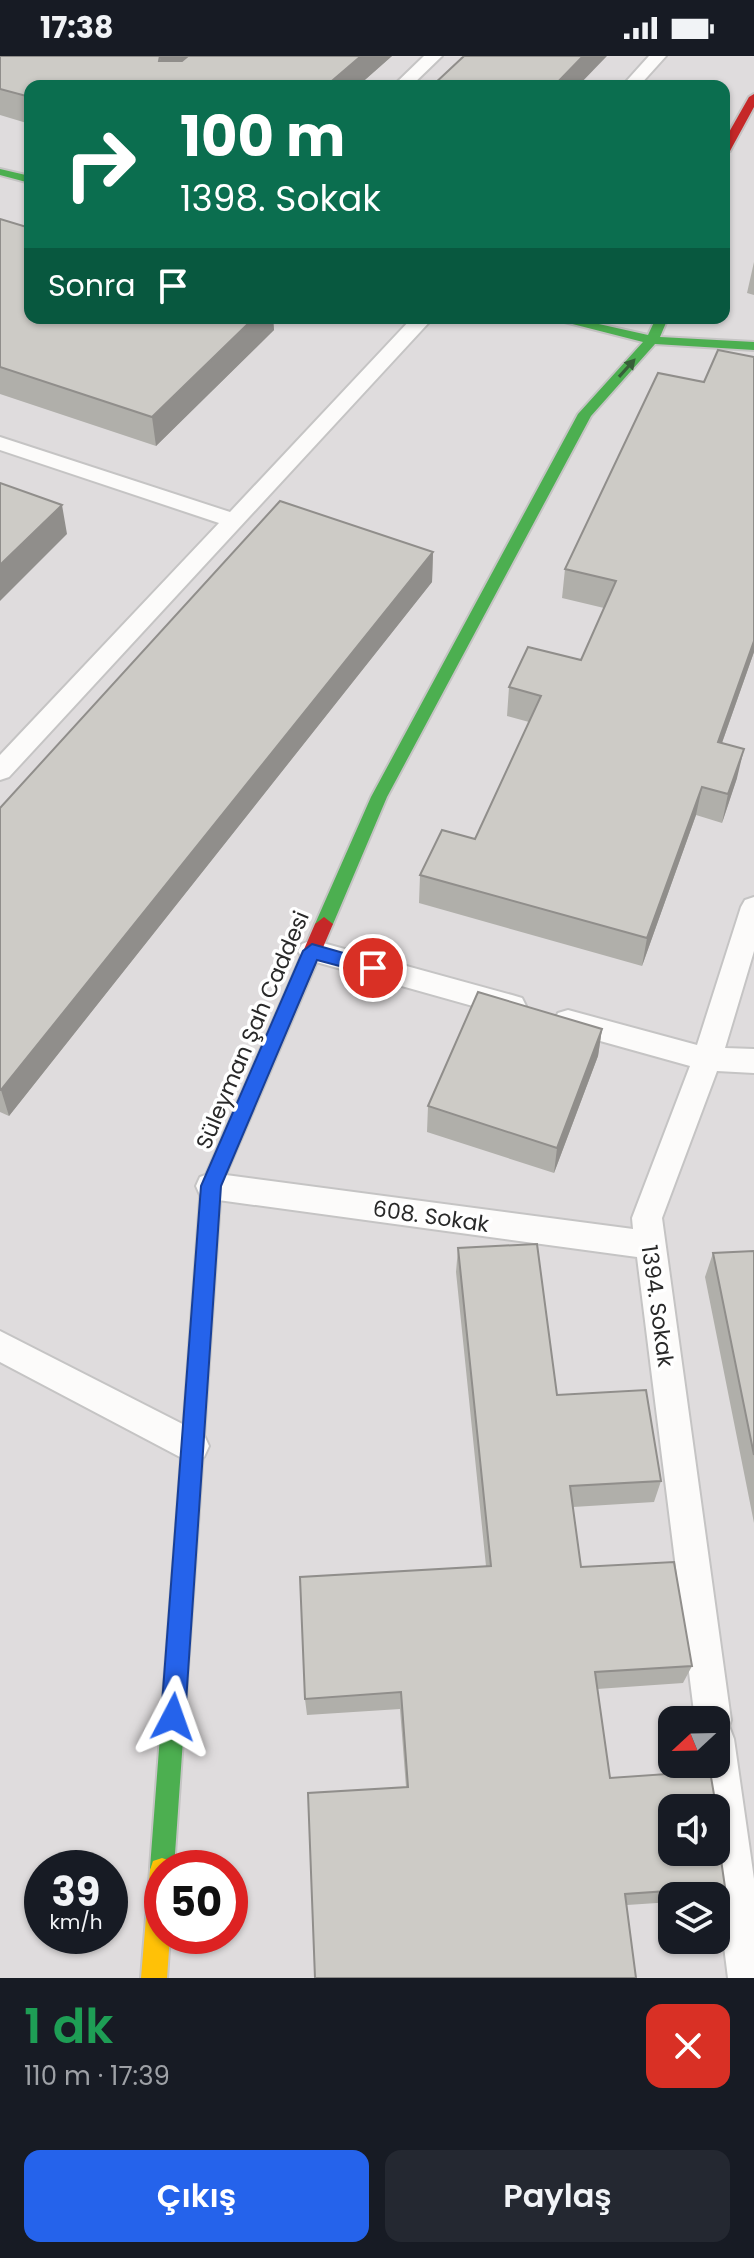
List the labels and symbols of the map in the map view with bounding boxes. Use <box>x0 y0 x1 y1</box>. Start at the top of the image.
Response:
one-way arrow <box>617 359 635 378</box>
street label: Süleyman Şah Caddesi <box>188 906 317 1154</box>
pin <box>339 934 407 1002</box>
street label: 608. Sokak <box>371 1193 492 1240</box>
street label: 1394. Sokak <box>634 1243 681 1370</box>
position arrow <box>131 1675 215 1759</box>
north arrow <box>658 1706 730 1778</box>
speed limit sign: 50 <box>144 1850 248 1954</box>

